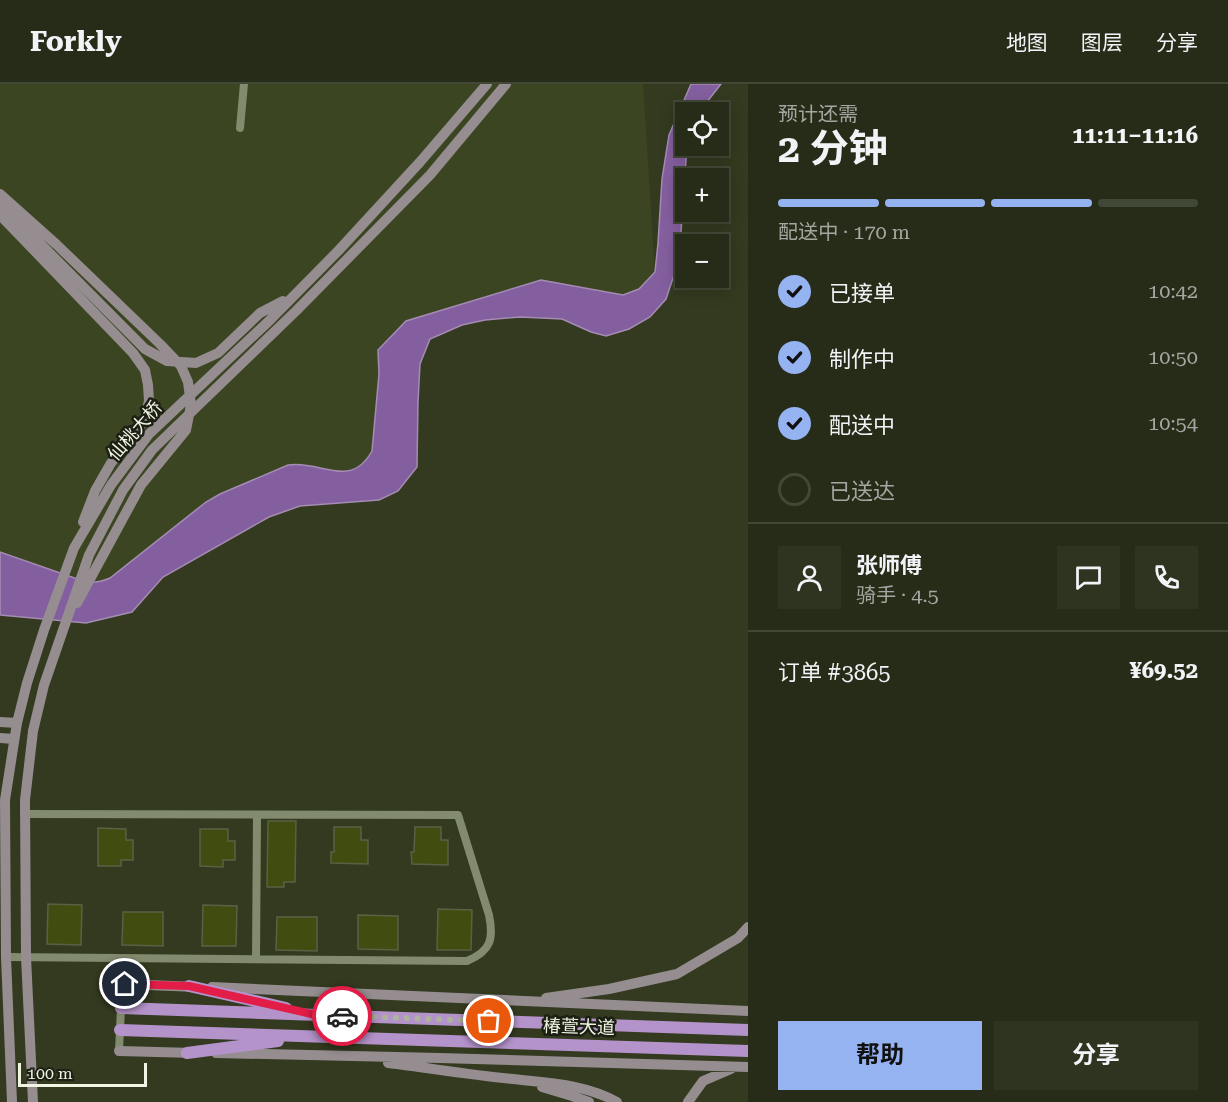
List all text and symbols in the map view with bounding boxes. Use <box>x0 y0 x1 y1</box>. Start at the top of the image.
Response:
text: Forkly <box>30 25 122 58</box>
text: 地图 <box>1006 31 1048 55</box>
text: 图层 <box>1081 31 1123 55</box>
text: 分享 <box>1156 31 1198 55</box>
map controls <box>675 102 729 288</box>
button: locate <box>675 102 729 156</box>
text: 预计还需 <box>778 102 858 126</box>
text: 11:11–11:16 <box>1072 123 1198 148</box>
text: 2 分钟 <box>778 126 888 172</box>
button: + <box>675 168 729 222</box>
text: 配送中 · 170 m <box>778 220 910 244</box>
button: − <box>675 234 729 288</box>
icon: check <box>778 275 811 308</box>
text: 10:42 <box>1148 279 1198 303</box>
text: 已接单 <box>829 281 895 306</box>
icon: check <box>778 341 811 374</box>
text: 10:50 <box>1148 345 1198 369</box>
text: 制作中 <box>829 347 895 372</box>
street label: 仙桃大桥 <box>103 397 166 465</box>
icon: check <box>778 407 811 440</box>
text: 10:54 <box>1148 411 1198 435</box>
text: 配送中 <box>829 413 895 438</box>
text: 已送达 <box>829 479 895 504</box>
button: person <box>778 546 841 609</box>
button: chat <box>1057 546 1120 609</box>
button: phone <box>1135 546 1198 609</box>
text: 张师傅 <box>856 553 922 578</box>
text: 骑手 · 4.5 <box>856 583 939 607</box>
text: ¥69.52 <box>1129 658 1198 683</box>
text: 订单 #3865 <box>778 660 891 685</box>
pin <box>99 958 150 1009</box>
icon: home <box>108 967 141 1000</box>
courier <box>312 986 372 1046</box>
pin <box>463 995 514 1046</box>
icon: car <box>326 1000 359 1033</box>
icon: bag <box>472 1004 505 1037</box>
street label: 椿萱大道 <box>543 1015 615 1038</box>
button: 帮助 <box>778 1021 982 1090</box>
button: 分享 <box>994 1021 1198 1090</box>
scale bar <box>18 1060 147 1088</box>
text: 100 m <box>27 1064 73 1083</box>

